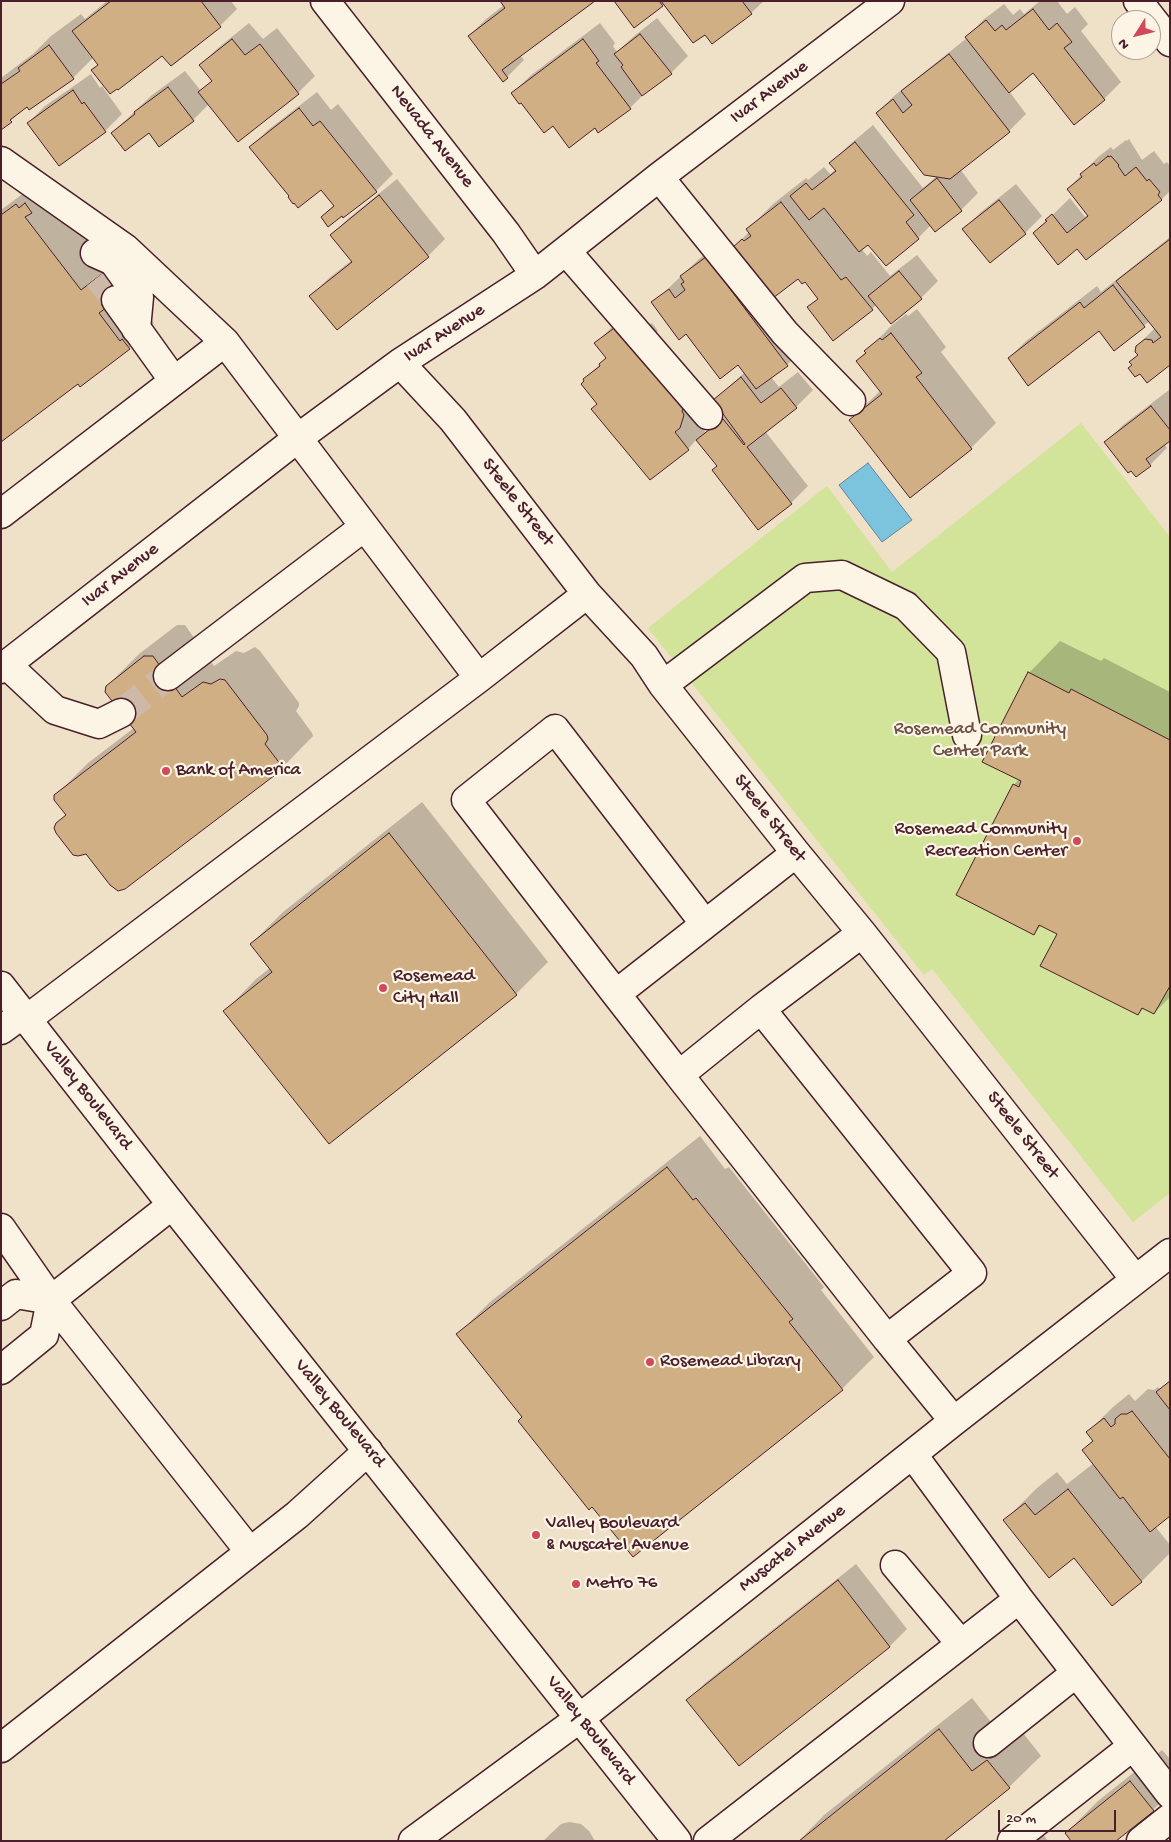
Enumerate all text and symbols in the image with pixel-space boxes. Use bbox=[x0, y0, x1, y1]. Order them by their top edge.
north arrow bbox=[1111, 10, 1161, 60]
text: N bbox=[1115, 35, 1134, 52]
street label: Ivar Avenue bbox=[726, 56, 814, 130]
street label: Nevada Avenue bbox=[384, 81, 478, 193]
street label: Ivar Avenue bbox=[400, 299, 490, 369]
street label: Steele Street bbox=[476, 454, 558, 552]
street label: Ivar Avenue bbox=[78, 539, 164, 613]
park label: Rosemead Community Center Park bbox=[894, 719, 1066, 763]
place label: Bank of America bbox=[176, 760, 301, 782]
marker: Bank of America bbox=[160, 765, 172, 777]
street label: Steele Street bbox=[728, 770, 810, 868]
place label: Rosemead Community Recreation Center bbox=[895, 819, 1067, 863]
marker: Rosemead Community Recreation Center bbox=[1071, 835, 1083, 847]
place label: Rosemead City Hall bbox=[393, 966, 475, 1010]
marker: Rosemead City Hall bbox=[377, 982, 389, 994]
street label: Valley Boulevard bbox=[37, 1037, 137, 1155]
street label: Steele Street bbox=[981, 1087, 1063, 1185]
place label: Rosemead Library bbox=[660, 1351, 801, 1373]
street label: Valley Boulevard bbox=[288, 1355, 390, 1473]
marker: Rosemead Library bbox=[644, 1356, 656, 1368]
street label: Muscatel Avenue bbox=[735, 1500, 851, 1598]
place label: Valley Boulevard & Muscatel Avenue bbox=[546, 1513, 689, 1557]
marker: Valley Boulevard & Muscatel Avenue bbox=[530, 1529, 542, 1541]
place label: Metro 76 bbox=[586, 1573, 657, 1595]
marker: Metro 76 bbox=[570, 1578, 582, 1590]
street label: Valley Boulevard bbox=[540, 1672, 640, 1790]
scale bar bbox=[1001, 1800, 1118, 1832]
text: 20 m bbox=[1006, 1810, 1036, 1828]

